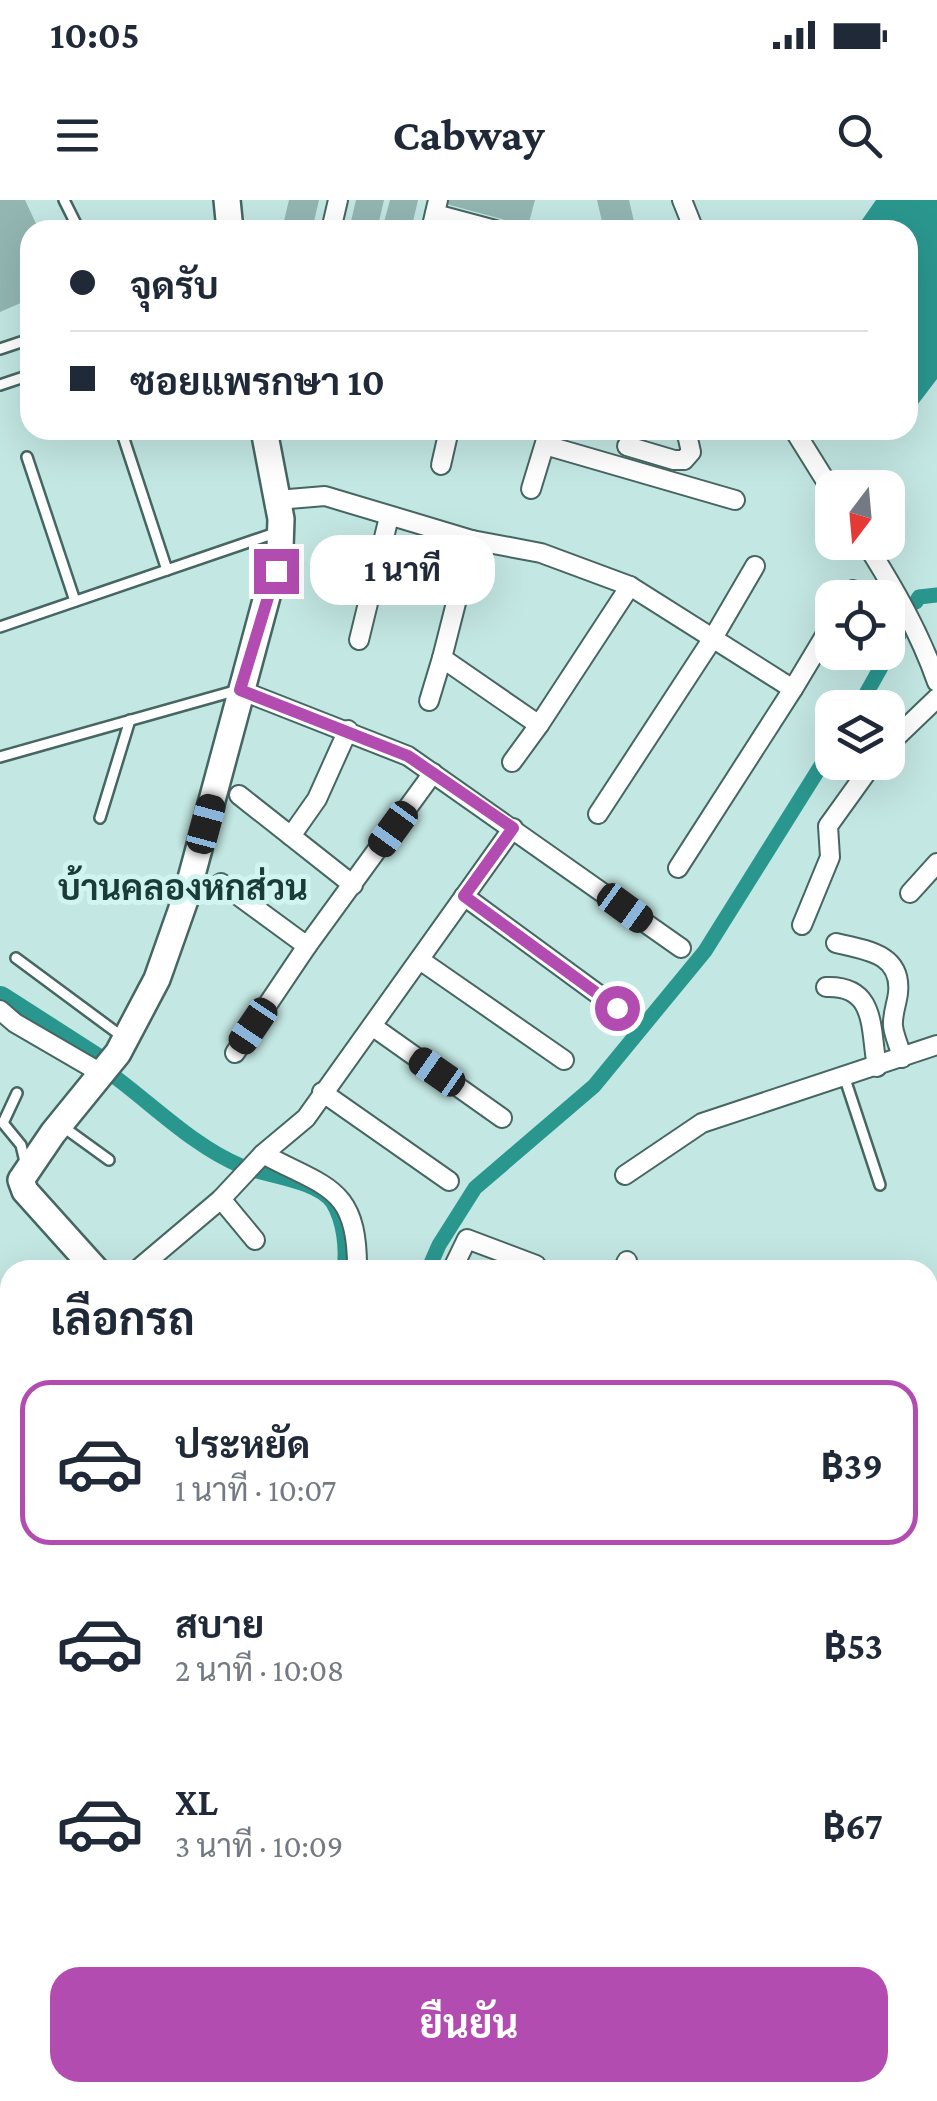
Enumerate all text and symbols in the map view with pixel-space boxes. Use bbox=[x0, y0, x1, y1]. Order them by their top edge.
text: 10:05 bbox=[50, 14, 140, 56]
icon: menu bbox=[50, 108, 105, 163]
icon: search bbox=[832, 108, 887, 163]
text: Cabway bbox=[392, 110, 545, 160]
text: จุดรับ bbox=[130, 265, 219, 307]
text: ซอยแพรกษา 10 bbox=[130, 361, 385, 403]
north arrow bbox=[815, 470, 905, 560]
map controls bbox=[815, 470, 905, 780]
callout: 1 นาที bbox=[311, 536, 496, 606]
route end bbox=[254, 549, 299, 594]
text: 1 นาที bbox=[364, 552, 441, 588]
button: locate bbox=[815, 580, 905, 670]
button: layers bbox=[815, 690, 905, 780]
car bbox=[184, 791, 228, 857]
car bbox=[363, 796, 423, 862]
district label: บ้านคลองหกส่วน bbox=[58, 865, 308, 908]
car bbox=[592, 878, 658, 938]
route start bbox=[595, 986, 640, 1031]
car bbox=[224, 993, 282, 1059]
car bbox=[404, 1043, 470, 1101]
text: เลือกรถ bbox=[50, 1295, 195, 1345]
icon: car bbox=[55, 1418, 145, 1508]
text: ประหยัด bbox=[175, 1424, 310, 1466]
text: ฿39 bbox=[821, 1445, 883, 1487]
text: 1 นาที · 10:07 bbox=[175, 1472, 336, 1508]
icon: car bbox=[55, 1598, 145, 1688]
text: สบาย bbox=[175, 1604, 264, 1646]
text: ฿53 bbox=[824, 1625, 883, 1667]
text: 2 นาที · 10:08 bbox=[175, 1652, 344, 1688]
icon: car bbox=[55, 1778, 145, 1868]
text: XL bbox=[175, 1781, 218, 1823]
text: ฿67 bbox=[822, 1805, 883, 1847]
text: 3 นาที · 10:09 bbox=[175, 1828, 343, 1864]
button: ยืนยัน bbox=[50, 1967, 888, 2082]

